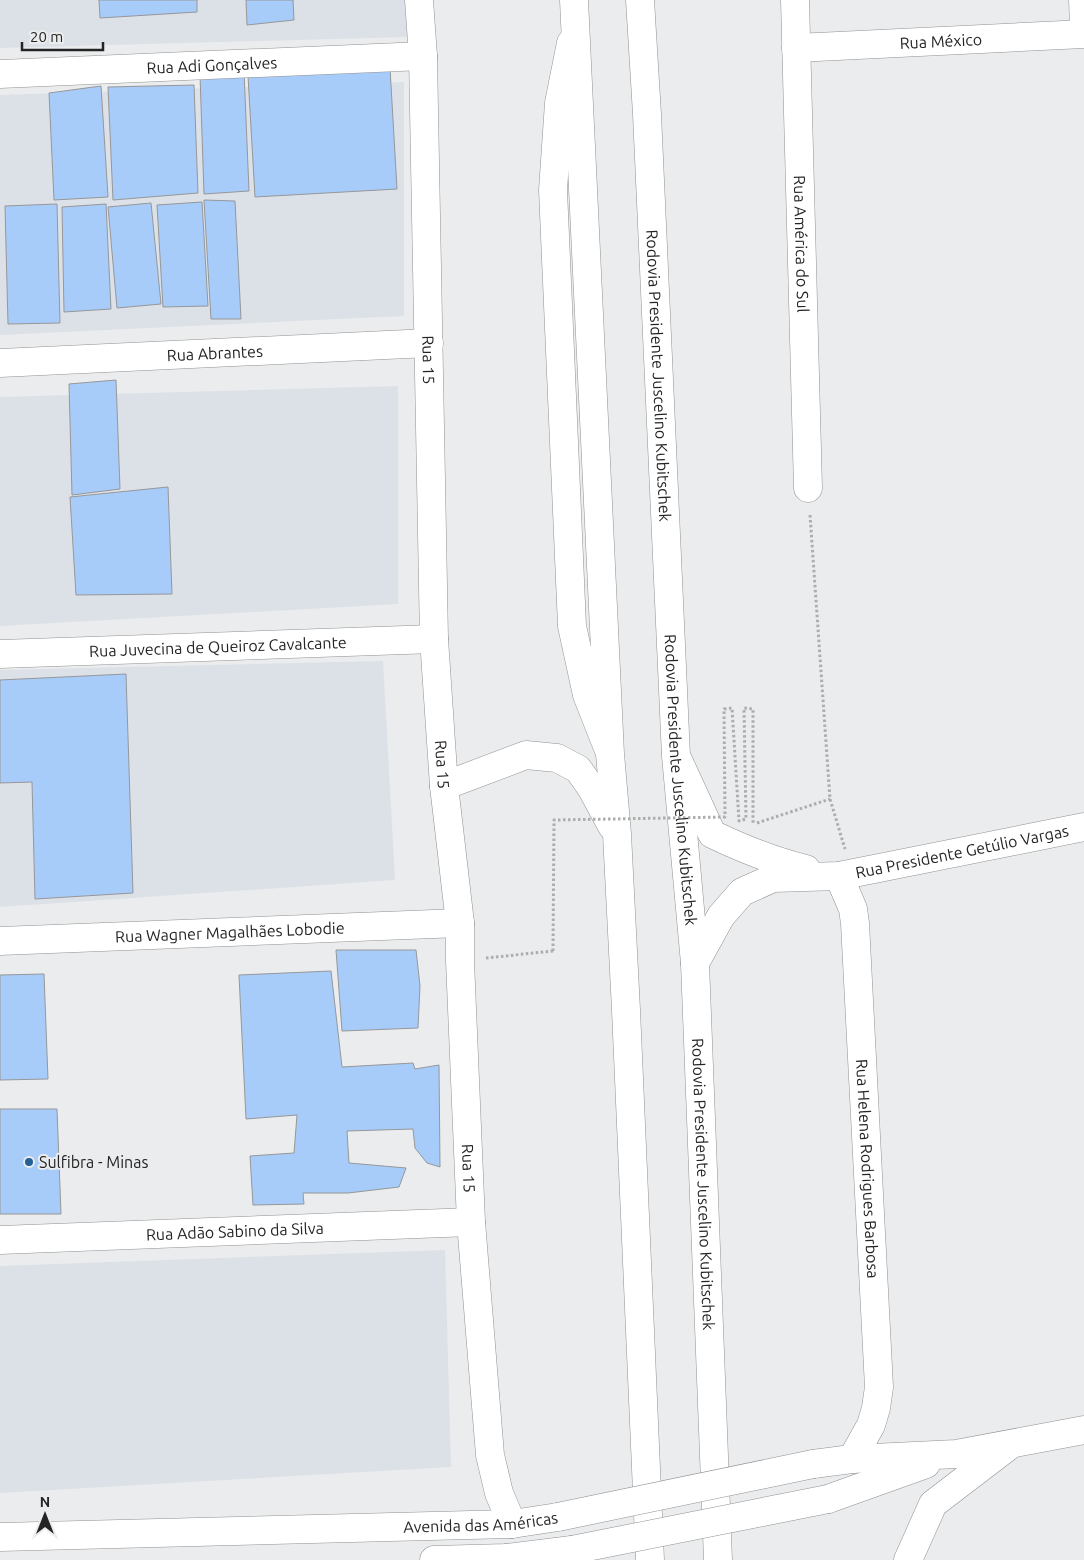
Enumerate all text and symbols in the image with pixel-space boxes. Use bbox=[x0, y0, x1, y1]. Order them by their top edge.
scale bar bbox=[22, 20, 104, 52]
text: 20 m bbox=[30, 28, 63, 45]
street label: Rua México bbox=[899, 30, 982, 52]
street label: Rua Adi Gonçalves bbox=[146, 53, 278, 77]
street label: Rua América do Sul bbox=[791, 175, 812, 313]
street label: Rodovia Presidente Juscelino Kubitschek bbox=[643, 229, 674, 522]
street label: Rua 15 bbox=[419, 335, 438, 385]
street label: Rua Abrantes bbox=[166, 342, 263, 364]
street label: Rua Juvecina de Queiroz Cavalcante bbox=[89, 633, 347, 660]
street label: Rodovia Presidente Juscelino Kubitschek bbox=[661, 634, 701, 926]
street label: Rua 15 bbox=[432, 739, 453, 790]
street label: Rua Presidente Getúlio Vargas bbox=[854, 821, 1070, 882]
street label: Rua Wagner Magalhães Lobodie bbox=[115, 919, 345, 945]
street label: Rodovia Presidente Juscelino Kubitschek bbox=[689, 1038, 718, 1331]
street label: Rua Helena Rodrigues Barbosa bbox=[853, 1058, 882, 1279]
street label: Rua 15 bbox=[459, 1143, 479, 1193]
place label: Sulfibra - Minas bbox=[39, 1153, 148, 1171]
marker: Sulfibra - Minas bbox=[23, 1156, 35, 1168]
street label: Rua Adão Sabino da Silva bbox=[146, 1219, 324, 1243]
north arrow bbox=[20, 1490, 70, 1540]
text: N bbox=[40, 1494, 50, 1510]
street label: Avenida das Américas bbox=[403, 1508, 559, 1536]

